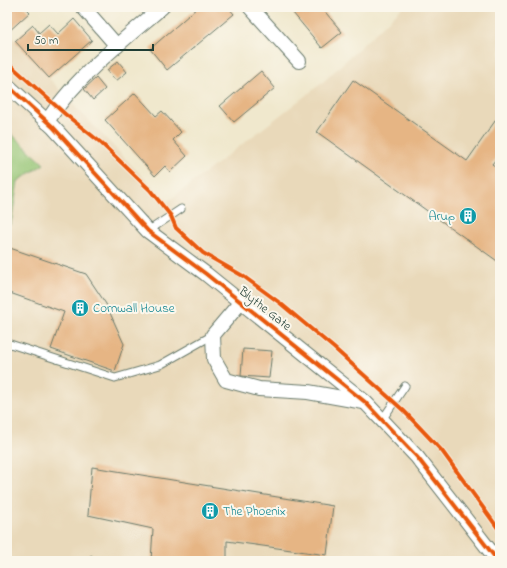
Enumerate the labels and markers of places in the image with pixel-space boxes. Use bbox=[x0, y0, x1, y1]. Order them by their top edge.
building icon: Arup bbox=[458, 206, 478, 226]
place label: Arup bbox=[428, 207, 455, 226]
building icon: Cornwall House bbox=[70, 298, 90, 318]
place label: Cornwall House bbox=[93, 299, 175, 318]
building icon: The Phoenix bbox=[200, 501, 220, 521]
place label: The Phoenix bbox=[223, 502, 286, 521]

